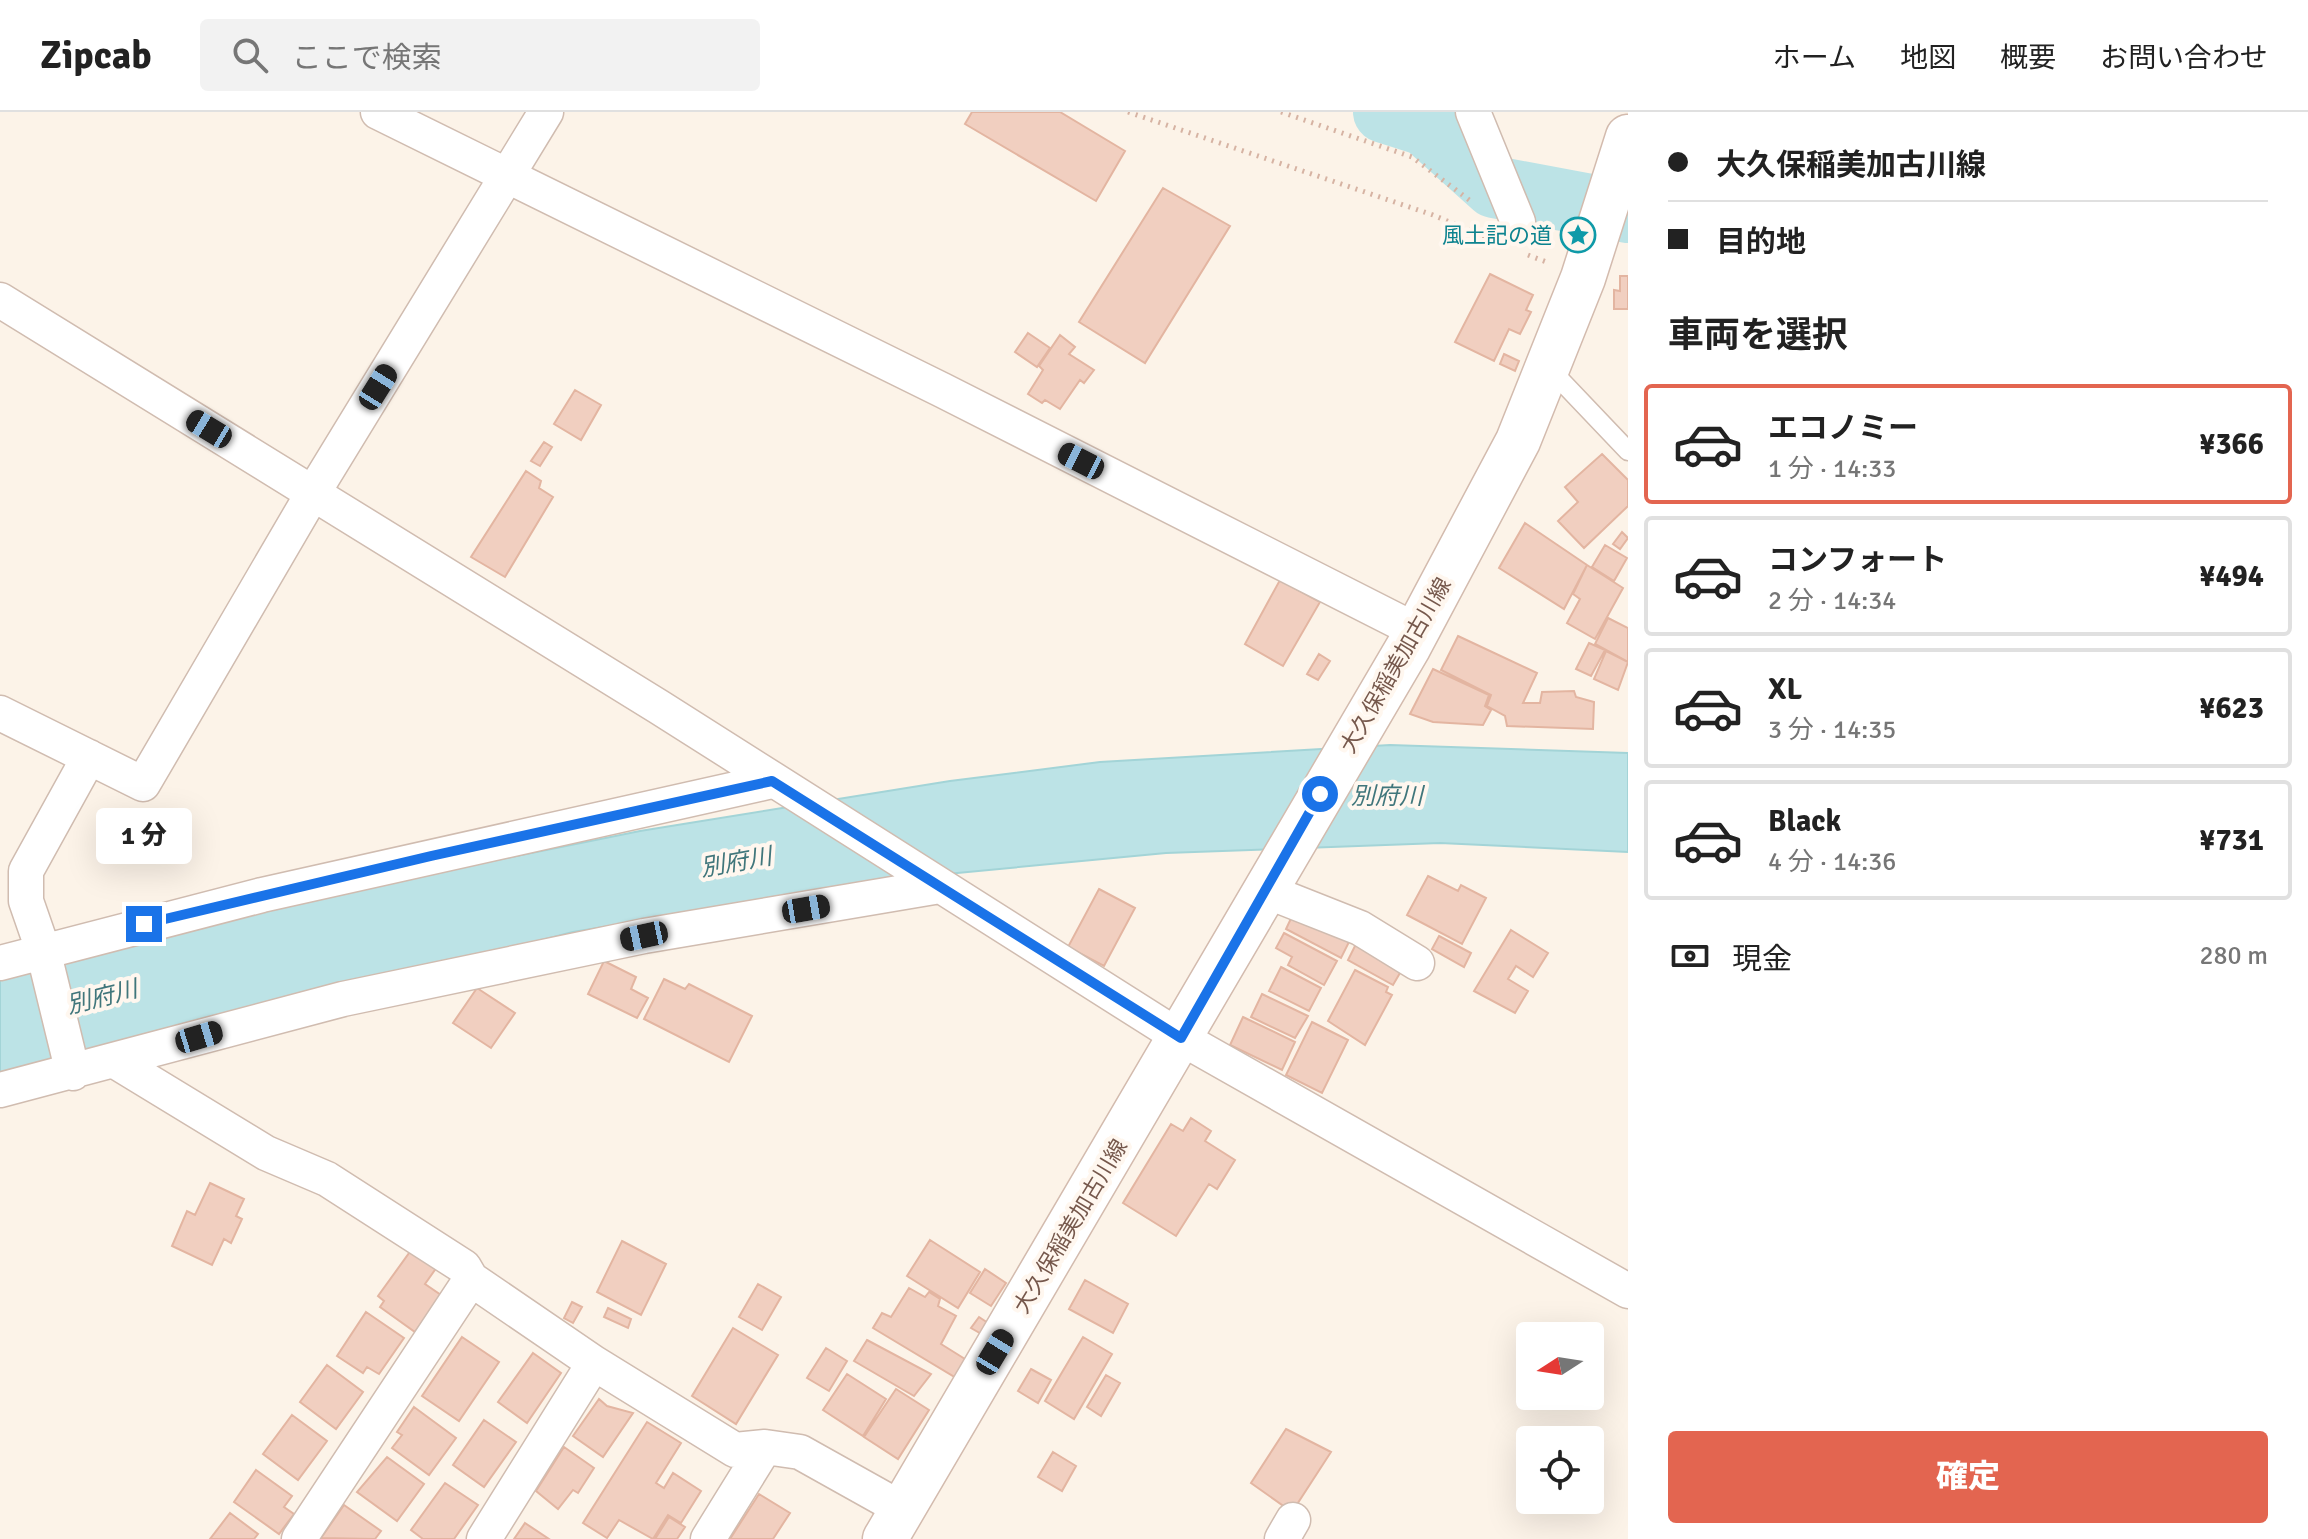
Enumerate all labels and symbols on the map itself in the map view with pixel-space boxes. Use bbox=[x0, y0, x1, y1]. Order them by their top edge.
place icon: 風土記の道 bbox=[1559, 216, 1597, 254]
place label: 風土記の道 bbox=[1442, 222, 1552, 249]
car bbox=[355, 360, 401, 414]
car bbox=[182, 406, 236, 452]
car bbox=[1054, 439, 1108, 483]
street label: 大久保稲美加古川線 bbox=[1334, 573, 1457, 758]
route start bbox=[1302, 776, 1338, 812]
water label: 別府川 bbox=[1351, 781, 1426, 811]
callout: 1 分 bbox=[96, 808, 192, 864]
water label: 別府川 bbox=[698, 840, 777, 883]
car bbox=[780, 893, 832, 925]
route end bbox=[126, 906, 162, 942]
car bbox=[618, 919, 670, 953]
water label: 別府川 bbox=[63, 973, 143, 1020]
car bbox=[173, 1019, 225, 1055]
street label: 大久保稲美加古川線 bbox=[1008, 1134, 1133, 1318]
north arrow bbox=[1516, 1322, 1604, 1410]
car bbox=[972, 1325, 1018, 1379]

